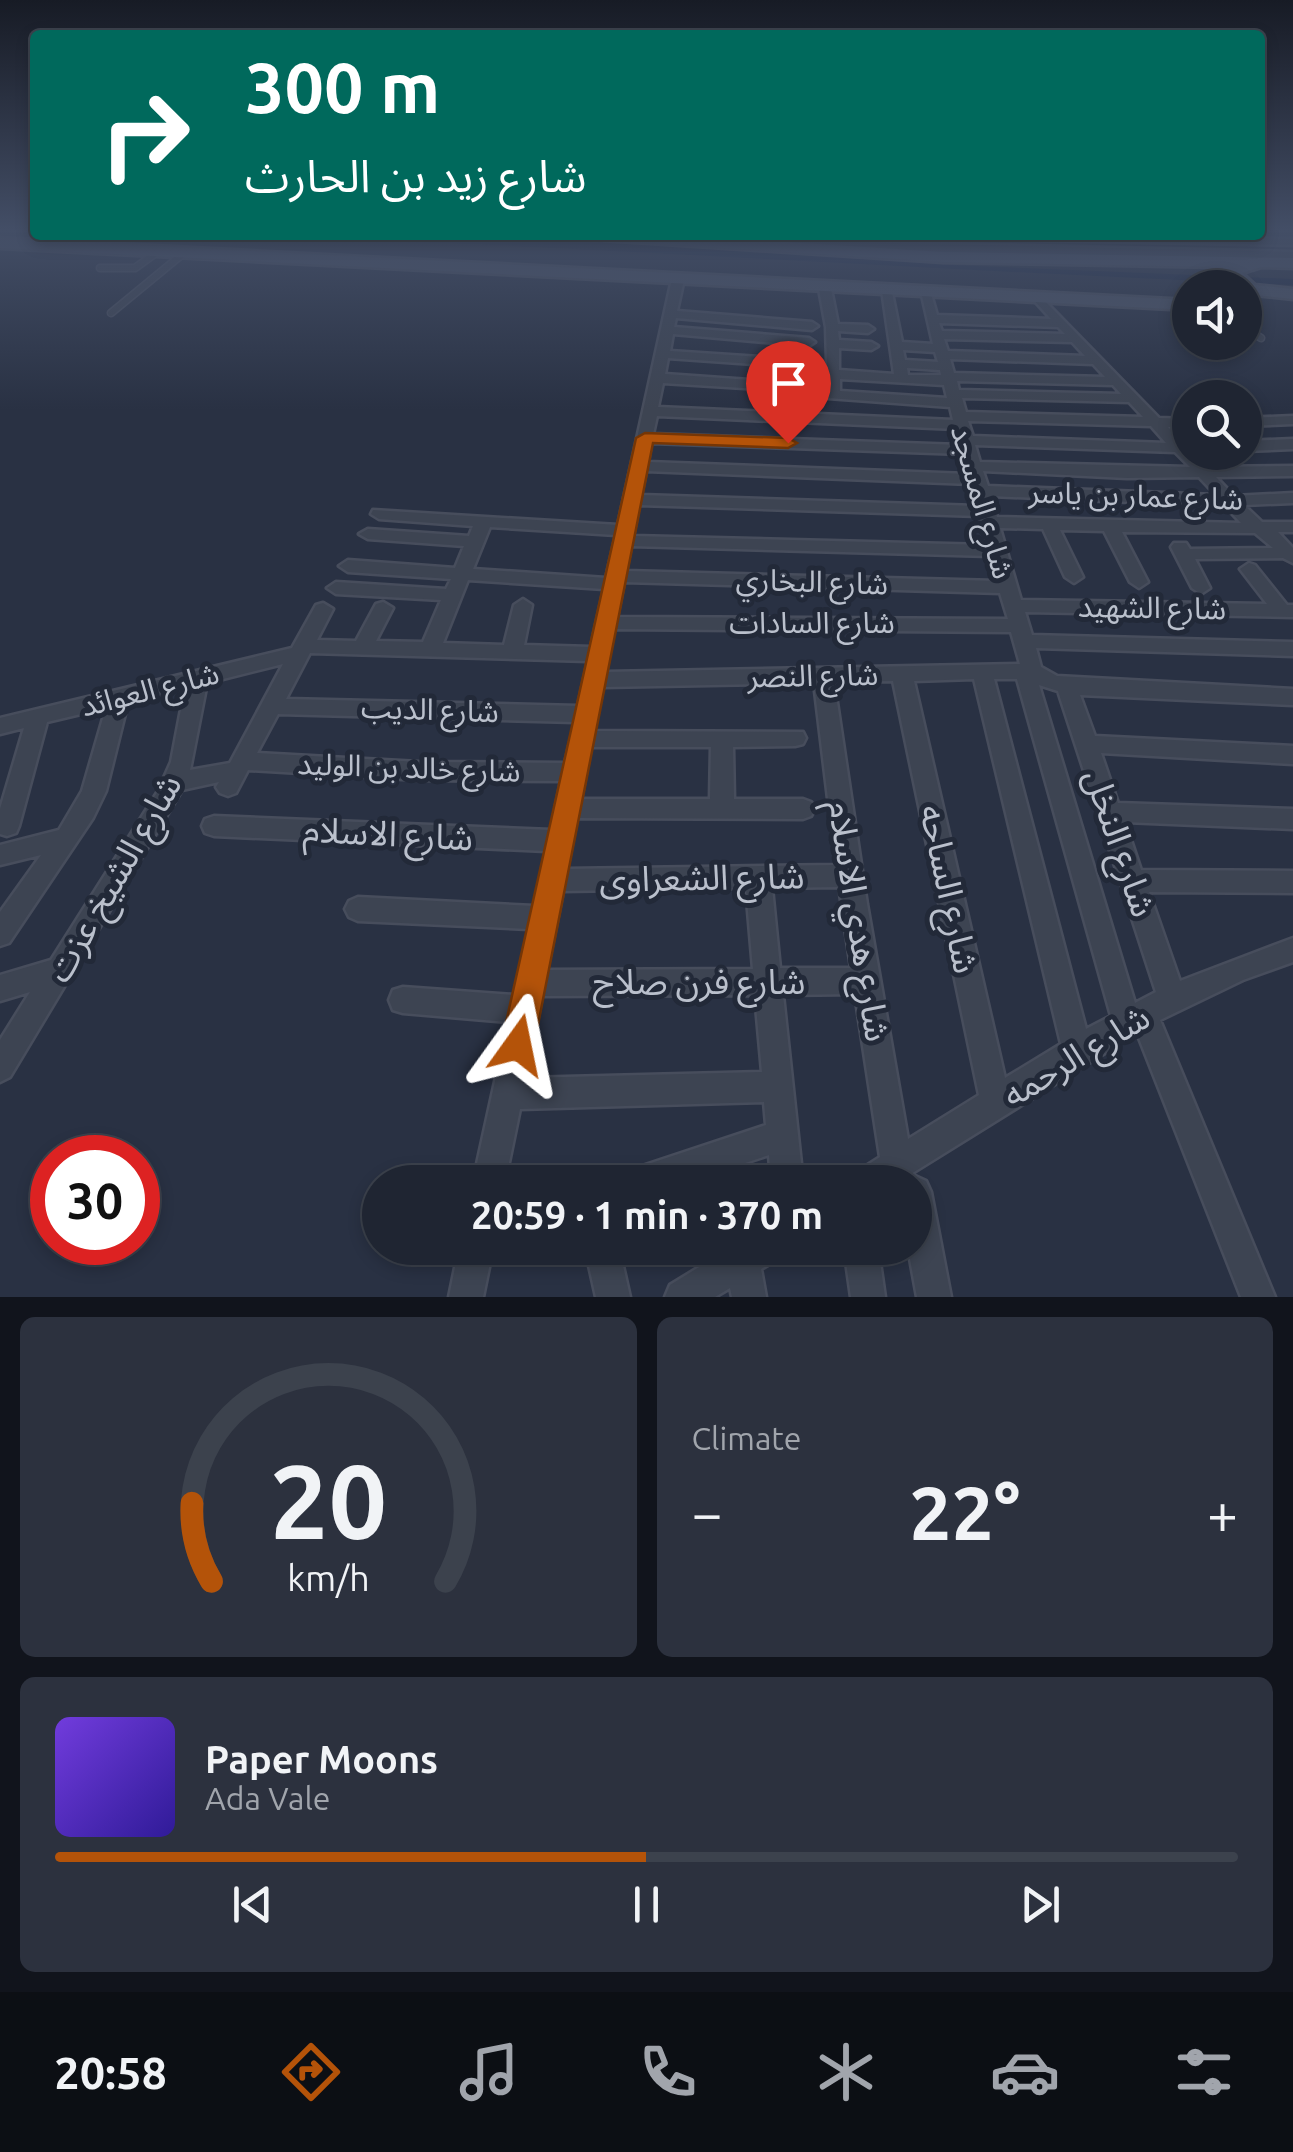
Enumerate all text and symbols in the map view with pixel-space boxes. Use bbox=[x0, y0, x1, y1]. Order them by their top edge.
text: 300 m bbox=[245, 48, 440, 126]
icon: right bbox=[80, 70, 210, 200]
text: شارع زيد بن الحارث bbox=[245, 150, 587, 201]
map controls bbox=[1172, 270, 1262, 470]
button: sound bbox=[1172, 270, 1262, 360]
pin bbox=[746, 341, 831, 444]
icon: arrive bbox=[761, 356, 816, 411]
button: search bbox=[1172, 380, 1262, 470]
street label: شارع المسجد bbox=[939, 421, 1021, 584]
street label: شارع عمار بن ياسر bbox=[1027, 474, 1244, 522]
street label: شارع البخاري bbox=[735, 561, 889, 608]
street label: شارع الشهيد bbox=[1078, 589, 1226, 631]
street label: شارع السادات bbox=[729, 605, 895, 645]
street label: شارع العوائد bbox=[77, 655, 224, 728]
street label: شارع النصر bbox=[746, 657, 879, 699]
street label: شارع الديب bbox=[360, 690, 500, 734]
street label: شارع خالد بن الوليد bbox=[297, 746, 521, 794]
street label: شارع النخل bbox=[1070, 764, 1165, 924]
street label: شارع الشيخ عزت bbox=[37, 766, 195, 992]
street label: شارع هدي الاسلام bbox=[813, 797, 899, 1046]
street label: شارع الساحه bbox=[906, 801, 987, 978]
street label: شارع الاسلام bbox=[302, 809, 474, 864]
street label: شارع الشعراوى bbox=[599, 855, 805, 906]
street label: شارع فرن صلاح bbox=[593, 961, 805, 1008]
position arrow bbox=[466, 993, 570, 1097]
street label: شارع الرحمه bbox=[995, 996, 1160, 1121]
speed limit sign: 30 bbox=[30, 1135, 160, 1265]
text: 20:59 · 1 min · 370 m bbox=[471, 1194, 823, 1236]
text: Climate bbox=[692, 1420, 802, 1456]
text: 20 bbox=[270, 1442, 387, 1559]
text: 22° bbox=[909, 1470, 1020, 1554]
text: − bbox=[692, 1482, 723, 1543]
text: + bbox=[1207, 1482, 1238, 1543]
text: km/h bbox=[287, 1558, 370, 1598]
text: Paper Moons bbox=[205, 1738, 438, 1780]
text: Ada Vale bbox=[205, 1780, 331, 1816]
icon: previous bbox=[225, 1877, 280, 1932]
icon: pause bbox=[619, 1877, 674, 1932]
icon: next bbox=[1013, 1877, 1068, 1932]
icon: directions bbox=[276, 2037, 346, 2107]
icon: music bbox=[454, 2037, 524, 2107]
icon: phone bbox=[633, 2037, 703, 2107]
icon: climate bbox=[811, 2037, 881, 2107]
icon: car bbox=[990, 2037, 1060, 2107]
icon: filters bbox=[1169, 2037, 1239, 2107]
text: 20:58 bbox=[54, 2047, 167, 2098]

